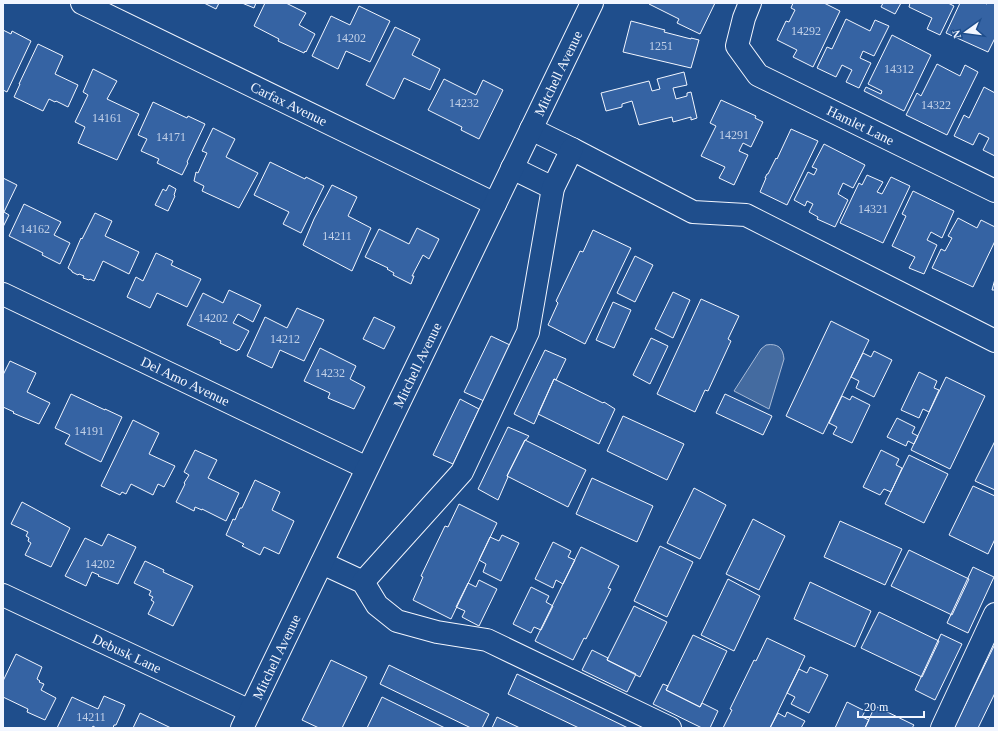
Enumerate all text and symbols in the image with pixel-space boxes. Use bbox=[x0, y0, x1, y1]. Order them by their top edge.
north arrow bbox=[946, 12, 986, 52]
house number: 14292 bbox=[791, 24, 821, 38]
street label: Mitchell Avenue bbox=[532, 29, 585, 119]
text: N bbox=[950, 29, 963, 40]
house number: 14202 bbox=[336, 31, 366, 45]
house number: 1251 bbox=[649, 39, 673, 53]
house number: 14312 bbox=[884, 62, 914, 76]
street label: Carfax Avenue bbox=[248, 79, 329, 129]
house number: 14232 bbox=[449, 96, 479, 110]
house number: 14322 bbox=[921, 98, 951, 112]
street label: Hamlet Lane bbox=[824, 103, 896, 148]
house number: 14161 bbox=[92, 111, 122, 125]
house number: 14291 bbox=[719, 128, 749, 142]
house number: 14171 bbox=[156, 130, 186, 144]
house number: 14321 bbox=[858, 202, 888, 216]
house number: 14162 bbox=[20, 222, 50, 236]
house number: 14211 bbox=[322, 229, 352, 243]
house number: 14202 bbox=[198, 311, 228, 325]
street label: Mitchell Avenue bbox=[391, 320, 445, 410]
house number: 14212 bbox=[270, 332, 300, 346]
street label: Del Amo Avenue bbox=[138, 354, 232, 409]
house number: 14232 bbox=[315, 366, 345, 380]
house number: 14191 bbox=[74, 424, 104, 438]
house number: 14202 bbox=[85, 557, 115, 571]
street label: Mitchell Avenue bbox=[250, 612, 304, 702]
street label: Debusk Lane bbox=[90, 631, 164, 676]
scale bar bbox=[858, 693, 924, 719]
text: 20 m bbox=[864, 700, 889, 714]
house number: 14211 bbox=[76, 710, 106, 724]

